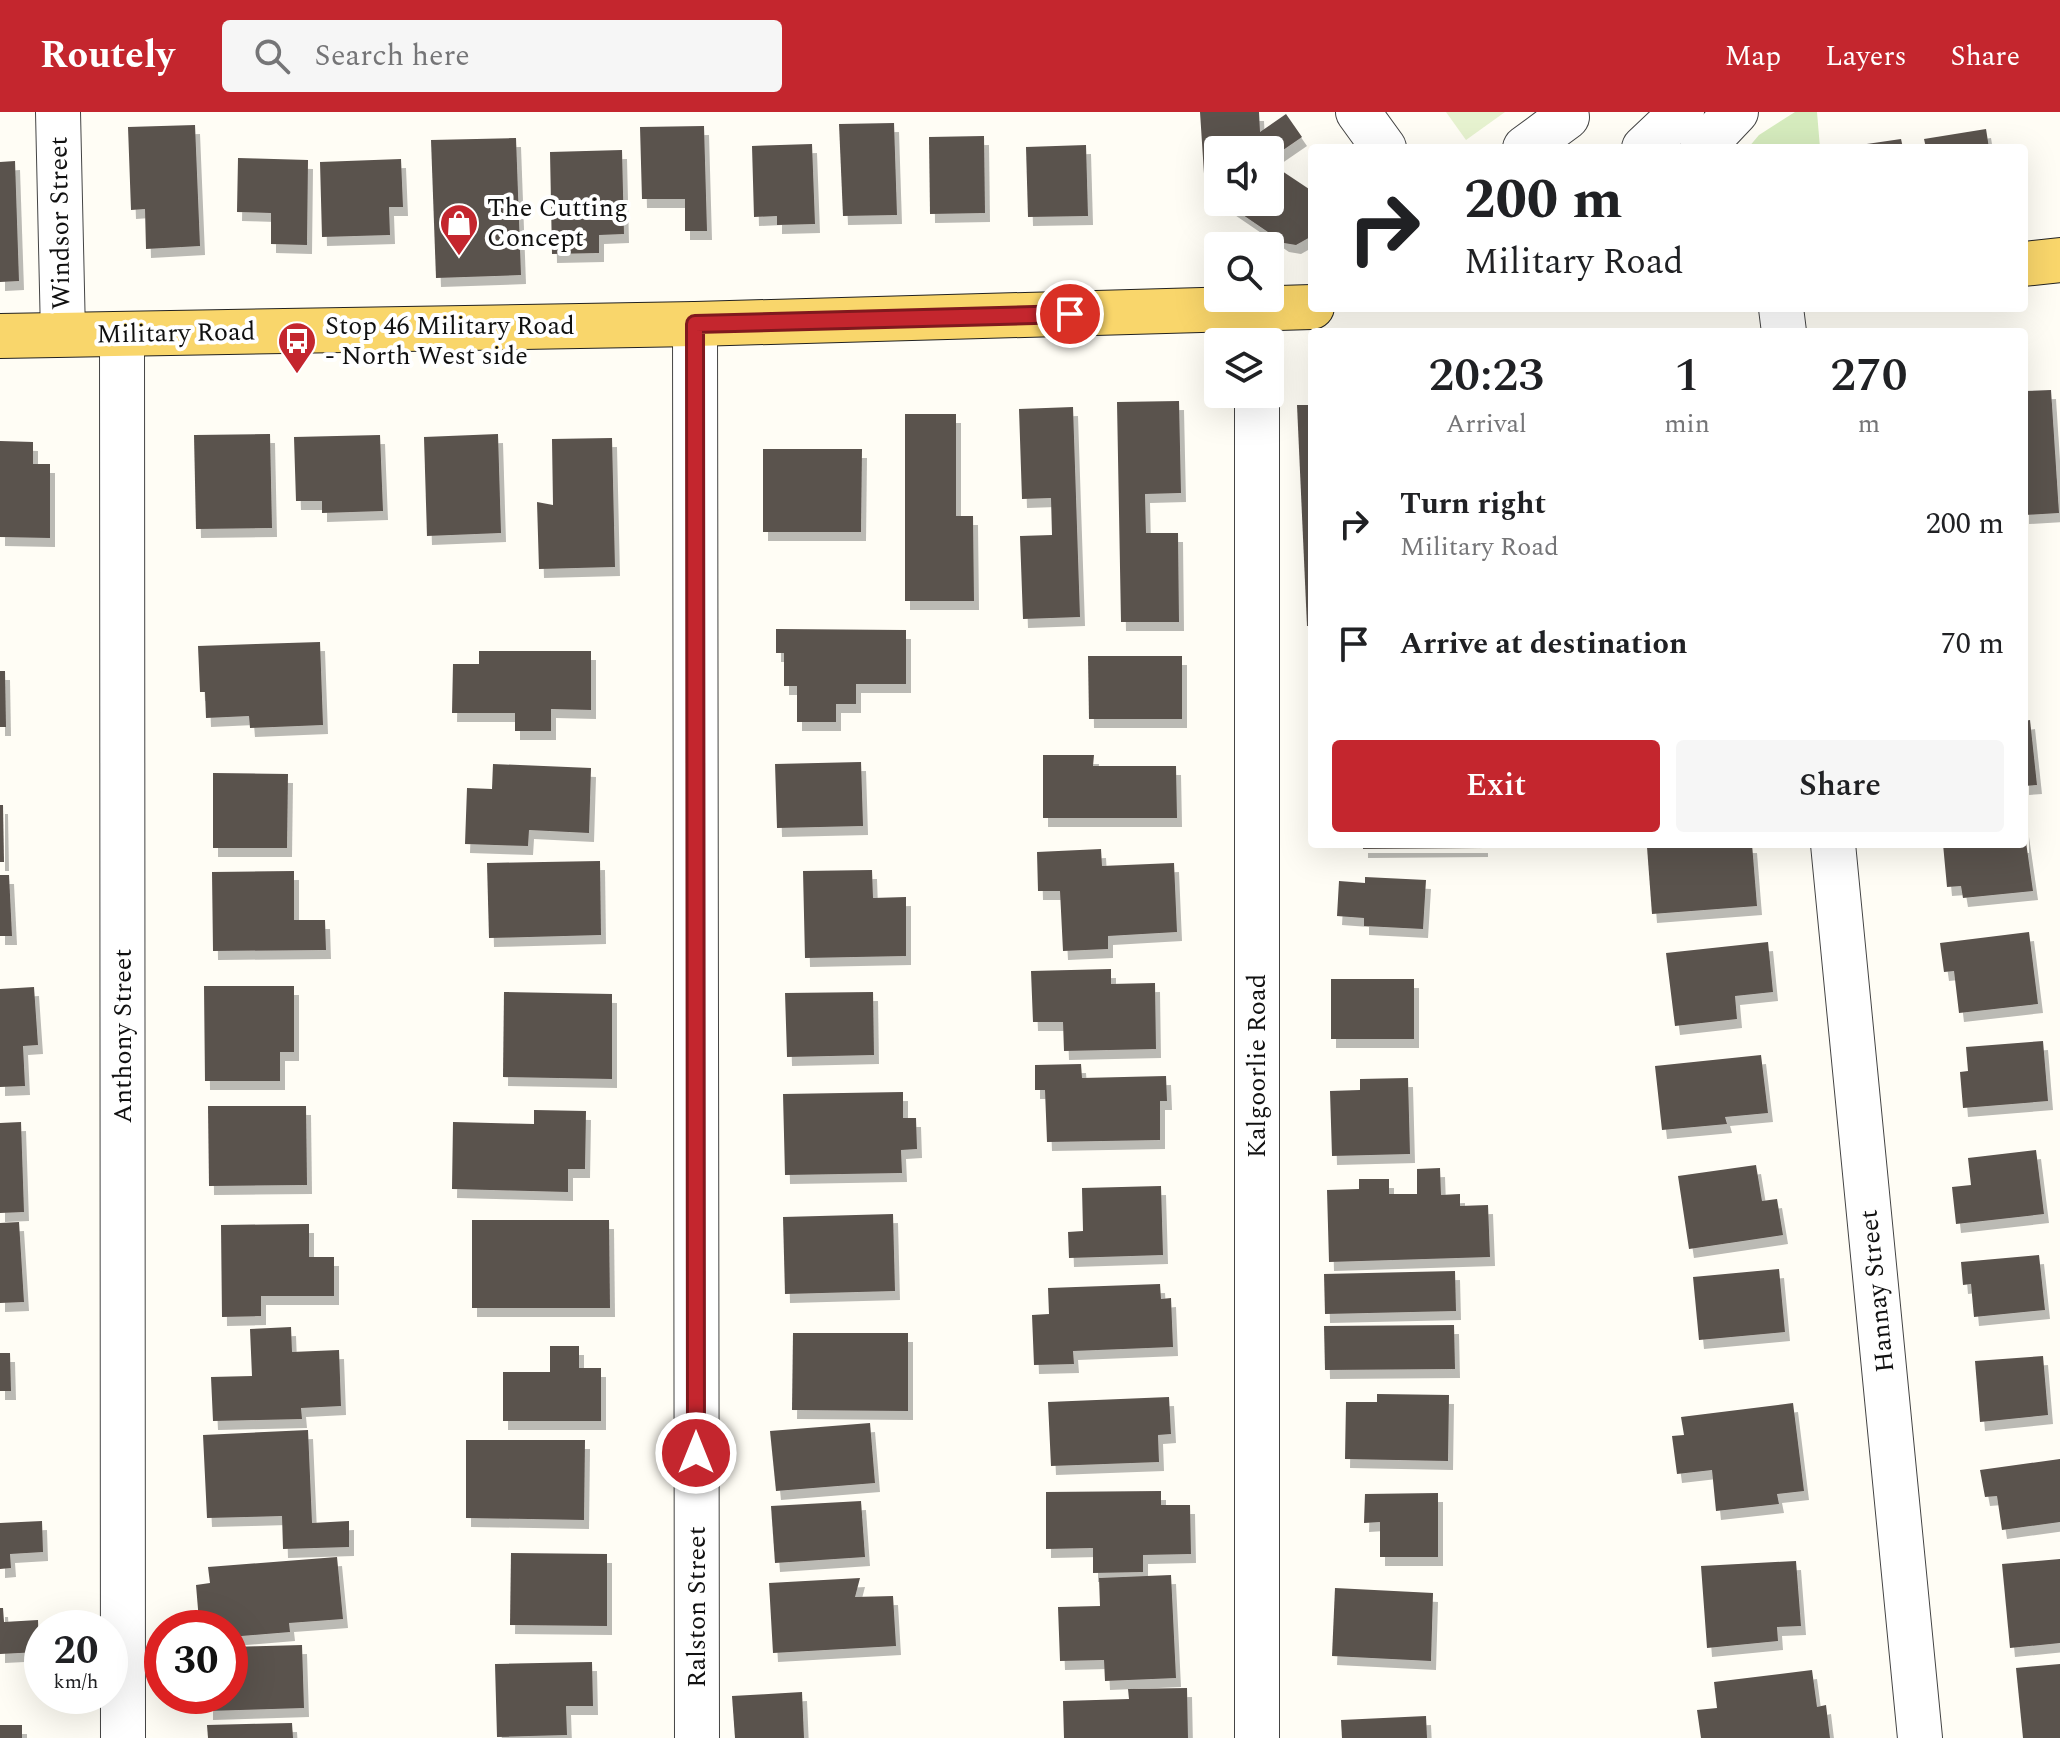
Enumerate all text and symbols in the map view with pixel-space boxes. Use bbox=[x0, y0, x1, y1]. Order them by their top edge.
search box bbox=[222, 20, 782, 92]
text: Routely bbox=[40, 27, 174, 85]
text: Search here bbox=[314, 33, 470, 79]
icon: search bbox=[250, 34, 294, 78]
text: Map bbox=[1725, 35, 1781, 78]
text: Layers bbox=[1825, 35, 1907, 78]
text: Share bbox=[1951, 35, 2020, 78]
street label: Windsor Street bbox=[38, 136, 82, 310]
map controls bbox=[1204, 136, 1284, 408]
button: sound bbox=[1204, 136, 1284, 216]
text: 200 m bbox=[1464, 158, 1623, 243]
icon: right bbox=[1332, 176, 1436, 280]
place label: The Cutting Concept bbox=[487, 188, 628, 258]
shop icon: The Cutting Concept bbox=[438, 202, 480, 257]
button: search bbox=[1204, 232, 1284, 312]
text: Military Road bbox=[1464, 235, 1684, 290]
pin bbox=[1036, 280, 1104, 348]
icon: arrive bbox=[1048, 292, 1092, 336]
place label: Stop 46 Military Road - North West side bbox=[325, 306, 575, 376]
street label: Military Road bbox=[96, 312, 256, 354]
bus stop icon: Stop 46 Military Road - North West side bbox=[276, 320, 318, 375]
button: layers bbox=[1204, 328, 1284, 408]
text: 20:23 bbox=[1428, 339, 1544, 412]
text: 1 bbox=[1674, 339, 1700, 412]
text: 270 bbox=[1830, 339, 1908, 412]
text: Arrival bbox=[1446, 404, 1527, 444]
text: min bbox=[1664, 404, 1710, 444]
text: m bbox=[1858, 404, 1880, 444]
text: Turn right bbox=[1400, 481, 1546, 527]
text: 200 m bbox=[1926, 501, 2004, 547]
icon: right bbox=[1332, 502, 1376, 546]
text: Military Road bbox=[1400, 527, 1559, 567]
text: Arrive at destination bbox=[1400, 621, 1687, 667]
text: 70 m bbox=[1941, 621, 2004, 667]
icon: arrive bbox=[1332, 622, 1376, 666]
button: Exit bbox=[1332, 740, 1660, 832]
button: Share bbox=[1676, 740, 2004, 832]
street label: Anthony Street bbox=[103, 948, 143, 1124]
street label: Kalgoorlie Road bbox=[1237, 974, 1277, 1158]
street label: Hannay Street bbox=[1849, 1208, 1905, 1374]
position arrow bbox=[654, 1411, 738, 1495]
street label: Ralston Street bbox=[677, 1526, 717, 1688]
speed limit sign: 30 bbox=[144, 1610, 248, 1714]
text: 20 bbox=[54, 1621, 98, 1682]
text: km/h bbox=[54, 1667, 99, 1697]

